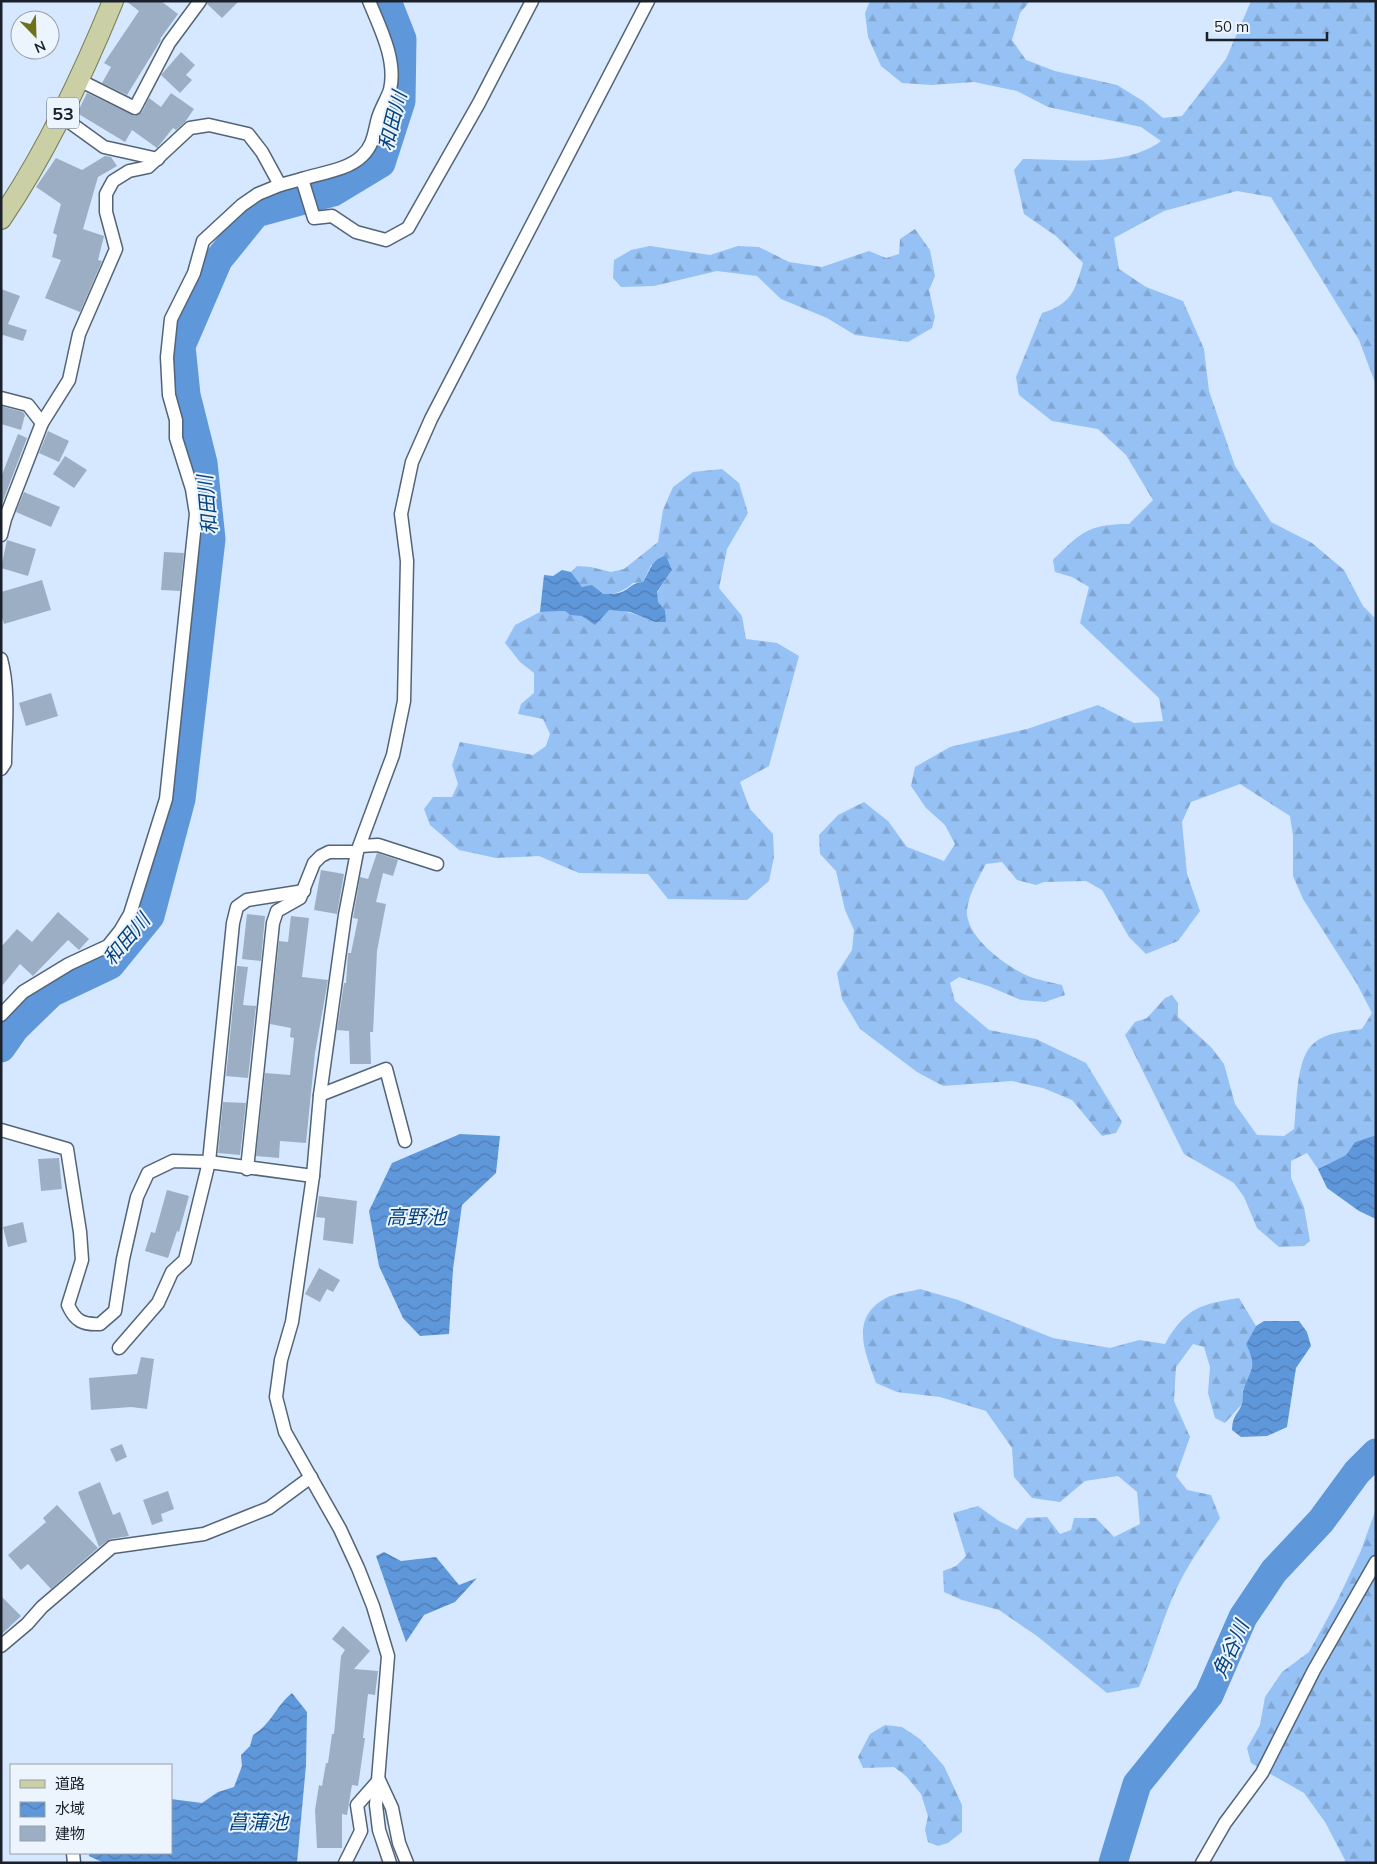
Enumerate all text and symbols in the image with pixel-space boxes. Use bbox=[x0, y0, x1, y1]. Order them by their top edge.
north arrow bbox=[10, 10, 60, 60]
scale bar bbox=[1207, 10, 1327, 42]
text: 50 m bbox=[1214, 17, 1249, 36]
text: N bbox=[32, 37, 48, 57]
water label: 和田川 bbox=[373, 87, 412, 153]
road number: 53 bbox=[47, 98, 79, 128]
water label: 和田川 bbox=[192, 472, 222, 536]
water label: 和田川 bbox=[97, 906, 156, 970]
water label: 高野池 bbox=[386, 1204, 448, 1229]
water label: 角谷川 bbox=[1206, 1615, 1254, 1681]
legend bbox=[10, 1764, 172, 1854]
text: 道路 bbox=[55, 1774, 85, 1793]
text: 水域 bbox=[55, 1799, 85, 1818]
water label: 菖蒲池 bbox=[228, 1809, 290, 1834]
text: 建物 bbox=[55, 1824, 85, 1843]

